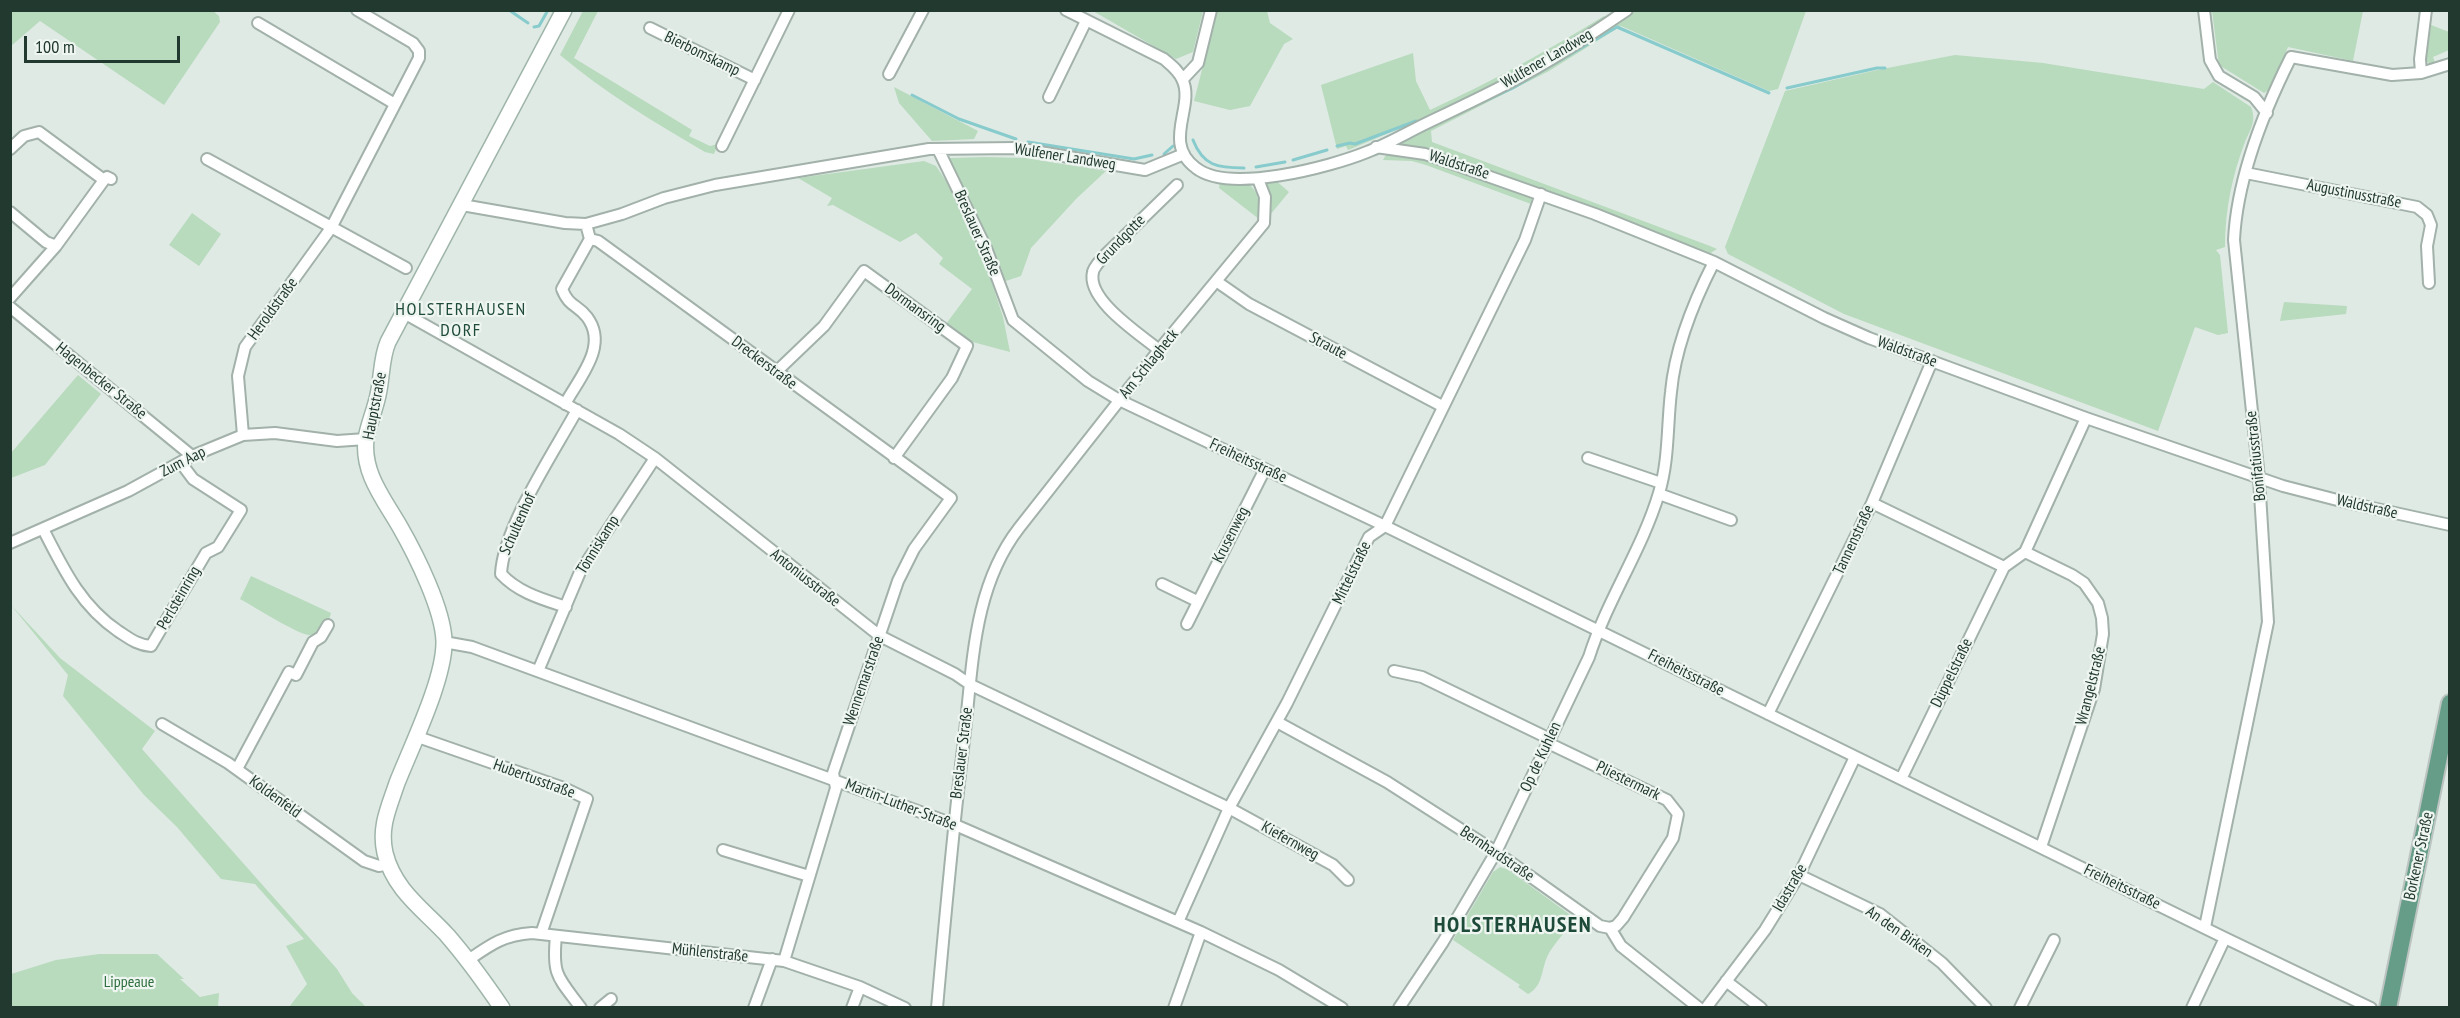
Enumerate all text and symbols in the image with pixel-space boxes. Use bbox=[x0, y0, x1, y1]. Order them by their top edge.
scale bar bbox=[27, 24, 183, 62]
street label: Wulfener Landweg bbox=[1498, 25, 1596, 93]
street label: Bierbomskamp bbox=[661, 27, 743, 81]
text: 100 m bbox=[35, 35, 75, 58]
street label: Wulfener Landweg bbox=[1013, 140, 1117, 174]
street label: Waldstraße bbox=[1426, 146, 1492, 184]
street label: Augustinusstraße bbox=[2305, 175, 2403, 213]
street label: Breslauer Straße bbox=[950, 187, 1004, 279]
street label: Grundgotte bbox=[1092, 211, 1150, 269]
street label: Heroldstraße bbox=[244, 274, 302, 344]
street label: Dormansring bbox=[881, 279, 949, 337]
district label: HOLSTERHAUSEN DORF bbox=[395, 299, 527, 342]
street label: Am Schlagheck bbox=[1115, 326, 1183, 402]
street label: Straute bbox=[1306, 328, 1350, 364]
street label: Dreckerstraße bbox=[727, 332, 801, 394]
street label: Waldstraße bbox=[1874, 332, 1940, 372]
street label: Hagenbecker Straße bbox=[52, 338, 150, 424]
street label: Hauptstraße bbox=[359, 371, 391, 441]
street label: Bonifatiusstraße bbox=[2242, 410, 2270, 502]
street label: Freiheitsstraße bbox=[1206, 435, 1290, 487]
street label: Zum Aap bbox=[157, 442, 209, 482]
street label: Schultenhof bbox=[496, 490, 540, 558]
street label: Waldstraße bbox=[2335, 491, 2399, 523]
street label: Tannenstraße bbox=[1829, 502, 1879, 578]
street label: Krusenweg bbox=[1209, 504, 1253, 566]
street label: Tönniskamp bbox=[572, 512, 624, 578]
street label: Mittelstraße bbox=[1329, 538, 1375, 608]
street label: Antoniusstraße bbox=[766, 545, 844, 611]
street label: Perlsteinring bbox=[153, 563, 205, 633]
street label: Wennemarstraße bbox=[840, 634, 888, 728]
street label: Düppelstraße bbox=[1927, 635, 1977, 711]
street label: Wrangelstraße bbox=[2072, 645, 2110, 727]
street label: Freiheitsstraße bbox=[1645, 646, 1727, 700]
street label: Breslauer Straße bbox=[947, 706, 977, 800]
street label: Op de Kuhlen bbox=[1516, 719, 1566, 795]
street label: Hubertusstraße bbox=[490, 755, 578, 803]
street label: Pliestermark bbox=[1593, 757, 1663, 805]
street label: Koldenfeld bbox=[245, 772, 305, 822]
street label: Martin-Luther-Straße bbox=[843, 775, 959, 835]
street label: Borkener Straße bbox=[2400, 810, 2438, 902]
street label: Kiefernweg bbox=[1258, 817, 1322, 865]
street label: Bernhardstraße bbox=[1456, 822, 1538, 886]
street label: Freiheitsstraße bbox=[2080, 860, 2164, 914]
street label: Idastraße bbox=[1769, 861, 1811, 915]
street label: An den Birken bbox=[1862, 902, 1936, 962]
district label: HOLSTERHAUSEN bbox=[1434, 913, 1592, 939]
street label: Mühlenstraße bbox=[671, 939, 749, 967]
park label: Lippeaue bbox=[104, 972, 154, 992]

